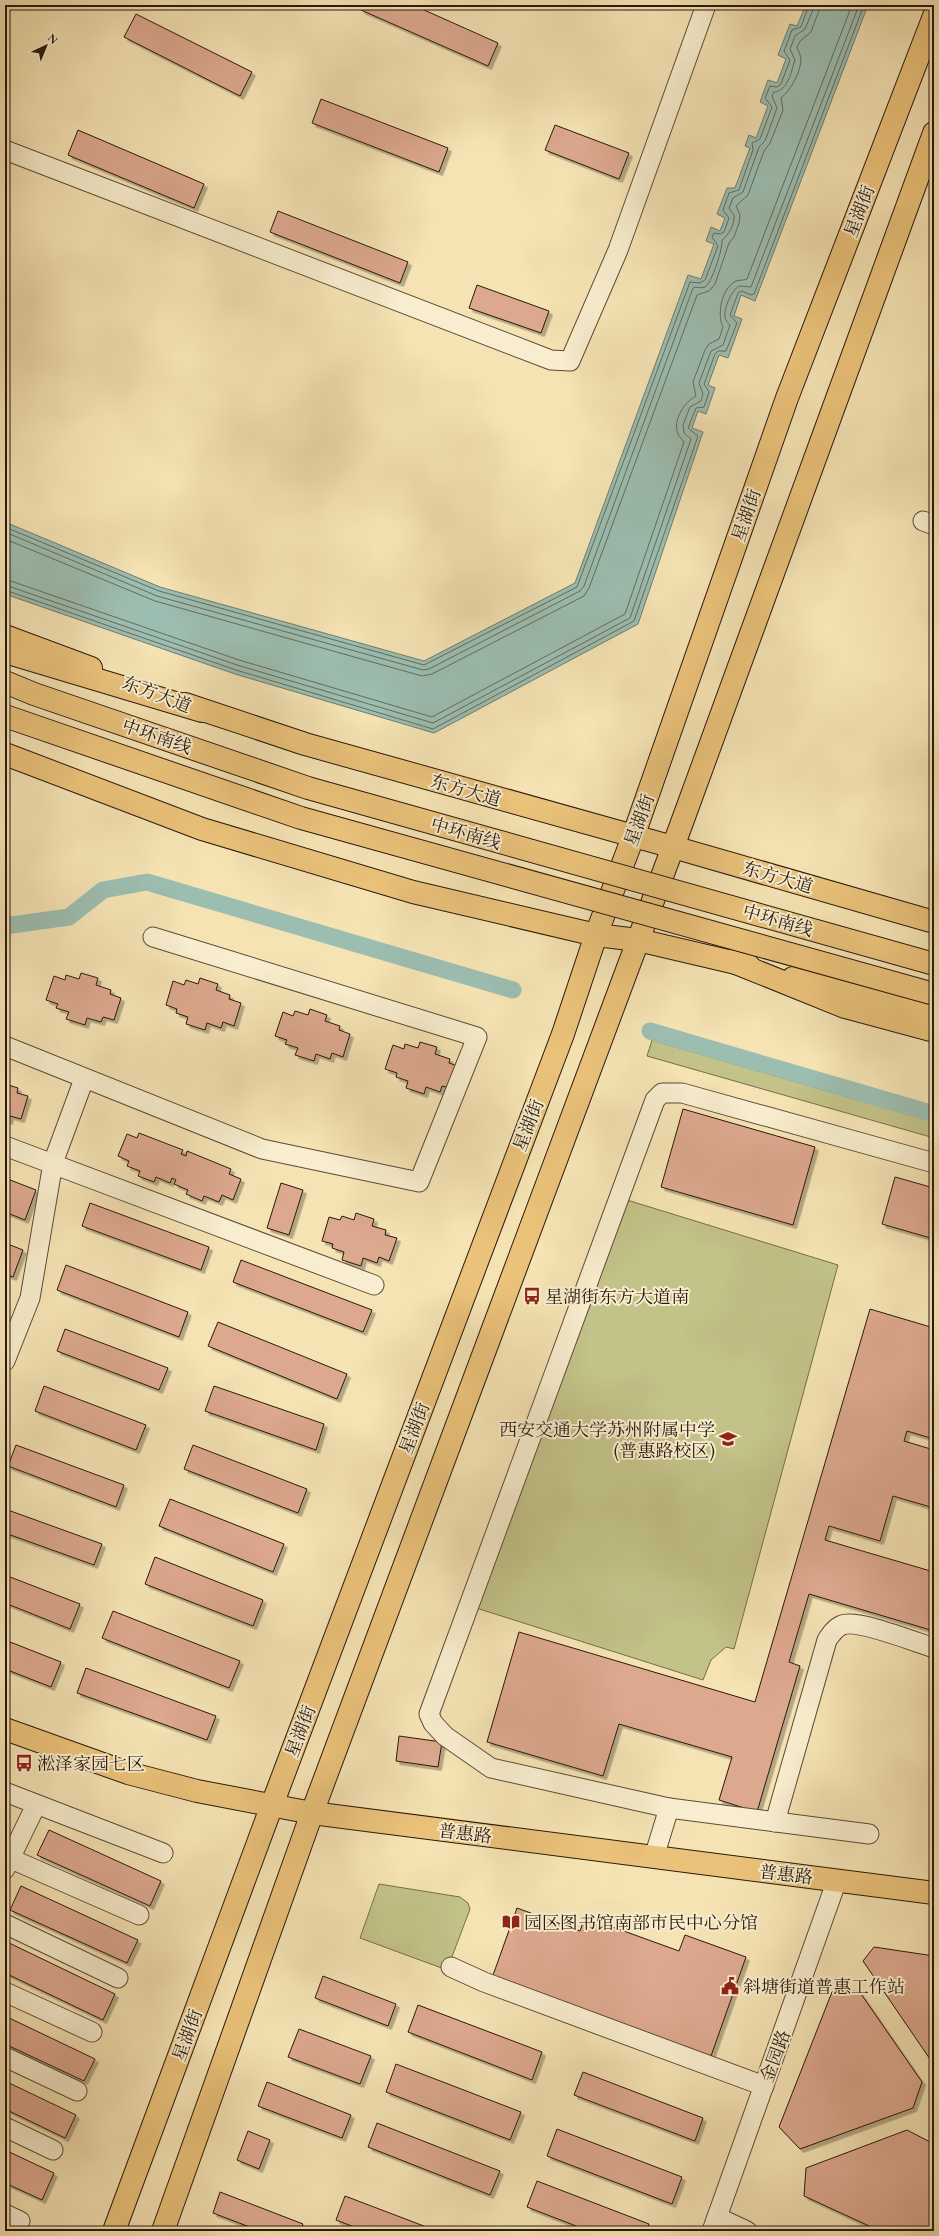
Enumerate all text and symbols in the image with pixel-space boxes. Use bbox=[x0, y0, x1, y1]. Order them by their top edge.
north arrow bbox=[26, 26, 66, 66]
text: N bbox=[45, 31, 61, 47]
street label: 星湖街 bbox=[839, 182, 879, 240]
street label: 星湖街 bbox=[726, 486, 766, 544]
street label: 东方大道 bbox=[119, 670, 195, 718]
street label: 中环南线 bbox=[119, 713, 195, 759]
street label: 东方大道 bbox=[428, 769, 504, 811]
street label: 星湖街 bbox=[619, 791, 659, 849]
street label: 中环南线 bbox=[428, 812, 504, 854]
street label: 东方大道 bbox=[740, 856, 816, 898]
street label: 中环南线 bbox=[740, 899, 816, 941]
street label: 星湖街 bbox=[508, 1096, 548, 1154]
place label: 星湖街东方大道南 bbox=[545, 1285, 689, 1308]
bus stop icon: 星湖街东方大道南 bbox=[522, 1286, 542, 1306]
street label: 星湖街 bbox=[394, 1399, 434, 1457]
place label: 西安交通大学苏州附属中学 (普惠路校区) bbox=[499, 1418, 715, 1462]
school or university icon: 西安交通大学苏州附属中学 (普惠路校区) bbox=[718, 1429, 738, 1449]
street label: 星湖街 bbox=[280, 1702, 320, 1760]
place label: 淞泽家园七区 bbox=[37, 1752, 145, 1775]
bus stop icon: 淞泽家园七区 bbox=[14, 1753, 34, 1773]
street label: 普惠路 bbox=[437, 1818, 493, 1848]
street label: 普惠路 bbox=[758, 1859, 814, 1889]
place label: 园区图书馆南部市民中心分馆 bbox=[524, 1911, 758, 1934]
library icon: 园区图书馆南部市民中心分馆 bbox=[501, 1912, 521, 1932]
place label: 斜塘街道普惠工作站 bbox=[743, 1975, 905, 1998]
public building icon: 斜塘街道普惠工作站 bbox=[720, 1976, 740, 1996]
street label: 星湖街 bbox=[167, 2006, 207, 2064]
street label: 金园路 bbox=[755, 2027, 795, 2085]

